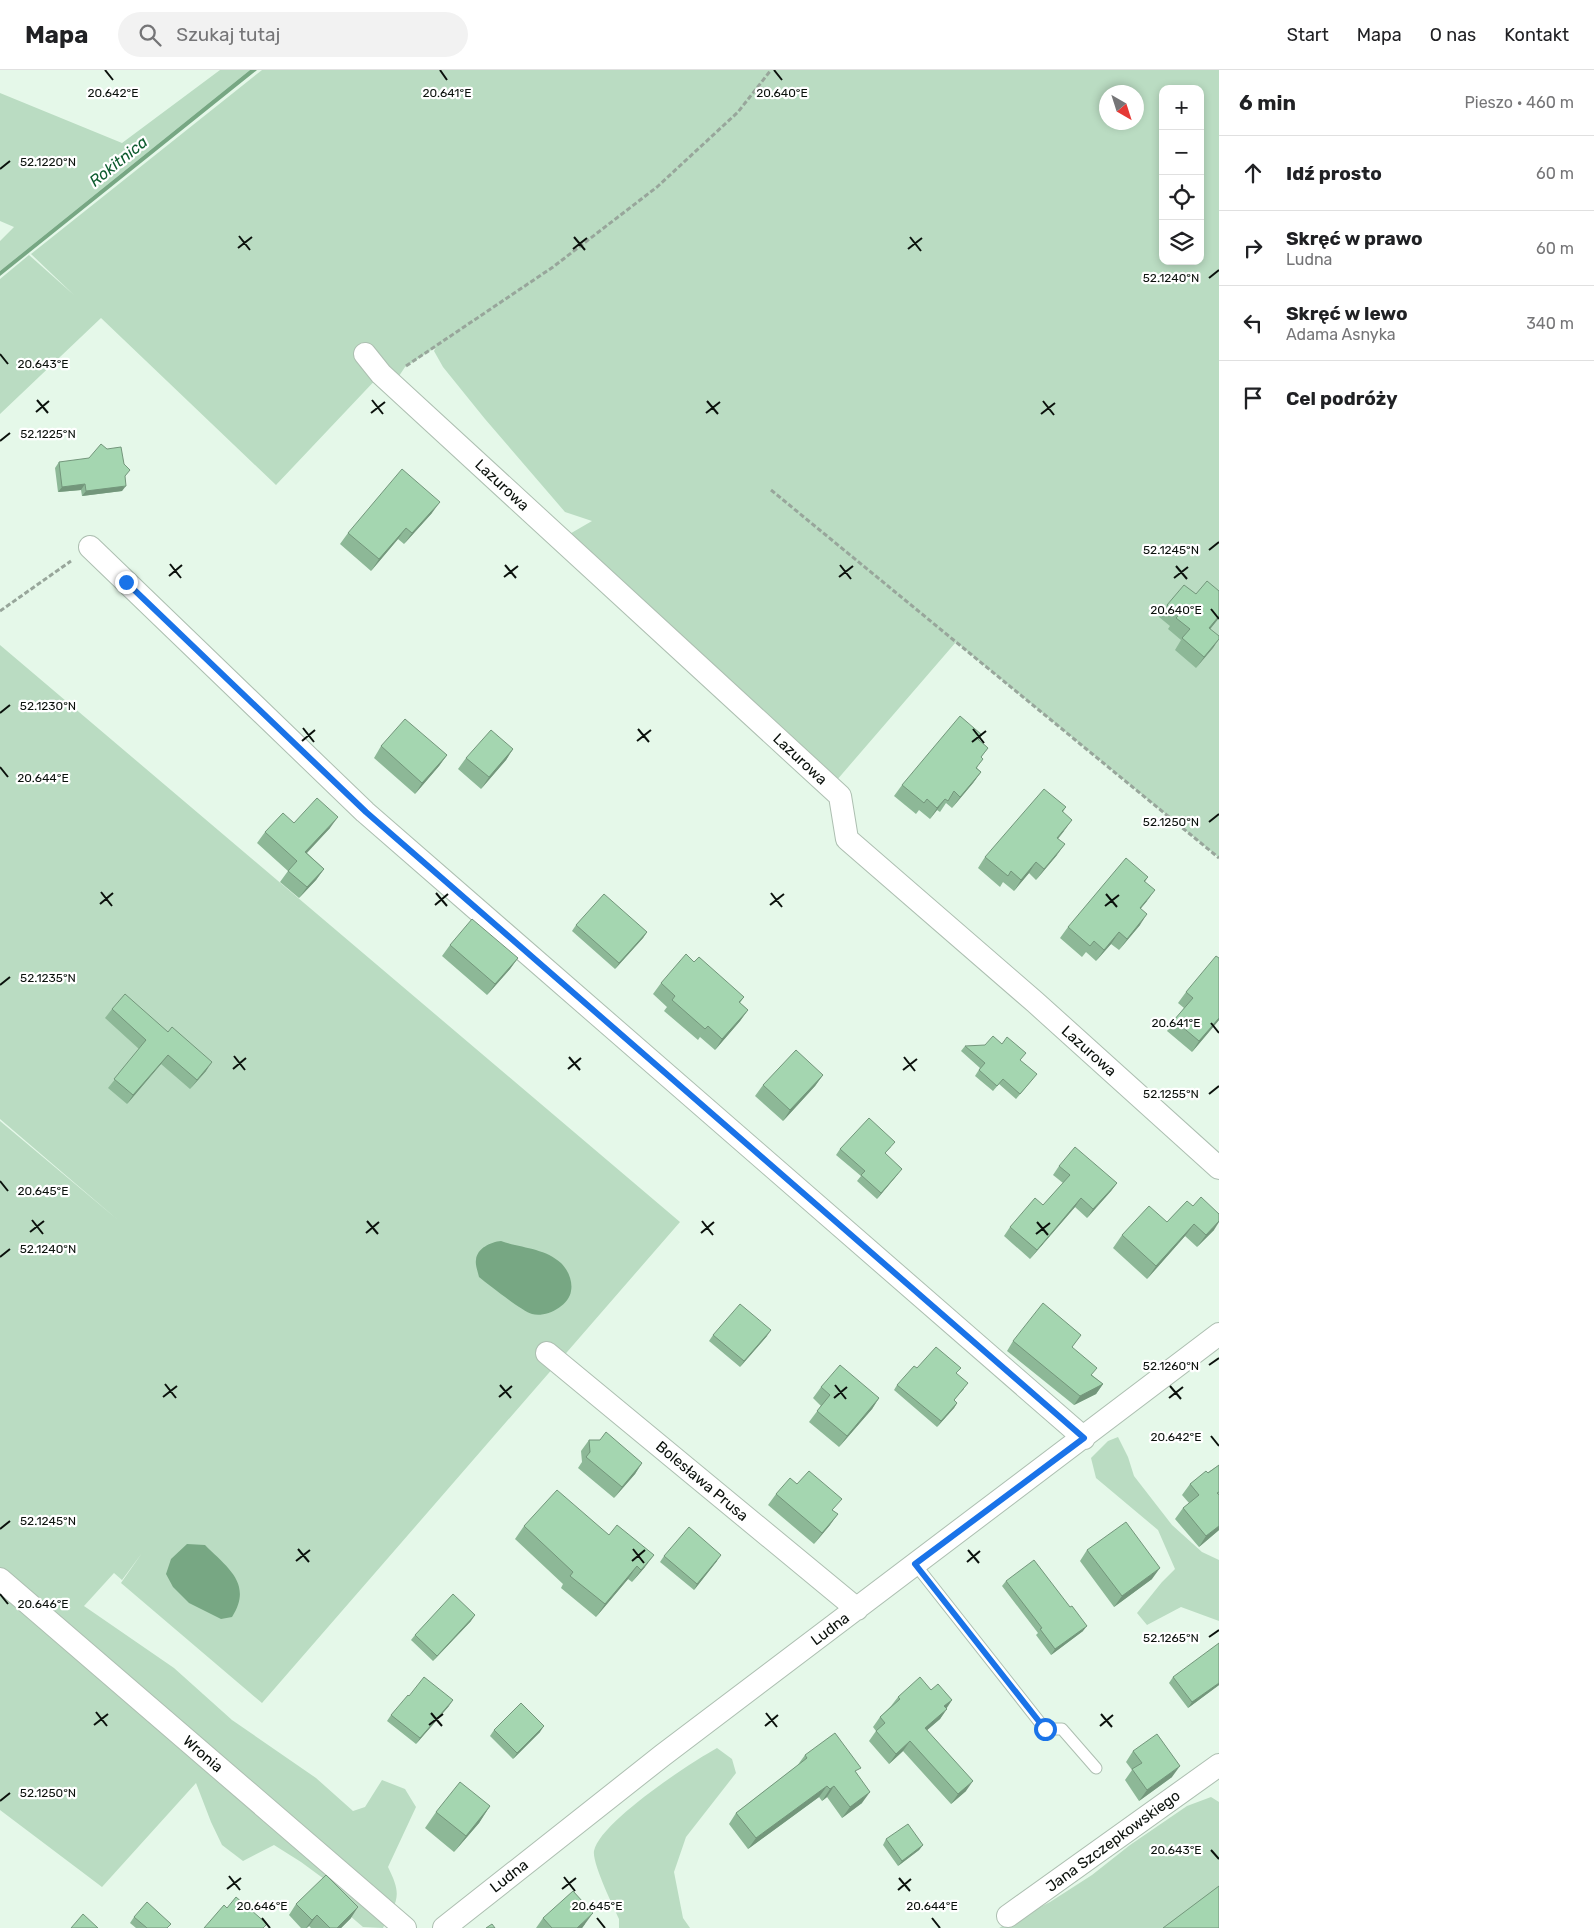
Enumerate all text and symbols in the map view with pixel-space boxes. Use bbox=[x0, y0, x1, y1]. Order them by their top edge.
search box bbox=[118, 12, 468, 57]
text: Mapa bbox=[25, 21, 88, 49]
icon: search bbox=[136, 21, 164, 49]
text: Szukaj tutaj bbox=[176, 23, 280, 46]
text: Start bbox=[1287, 24, 1329, 46]
text: Mapa bbox=[1357, 24, 1402, 46]
text: O nas bbox=[1430, 24, 1476, 46]
text: Kontakt bbox=[1504, 24, 1569, 46]
north arrow bbox=[1099, 85, 1144, 130]
map controls bbox=[1159, 85, 1204, 265]
button: + bbox=[1159, 85, 1204, 130]
text: 20.642°E bbox=[87, 86, 139, 100]
text: 20.641°E bbox=[423, 86, 471, 100]
text: 20.640°E bbox=[756, 86, 808, 100]
text: 6 min bbox=[1239, 90, 1296, 115]
text: Pieszo · 460 m bbox=[1465, 93, 1574, 112]
button: − bbox=[1159, 130, 1204, 175]
water label: Rokitnica bbox=[85, 132, 151, 191]
text: 52.1220°N bbox=[20, 155, 76, 169]
icon: ahead bbox=[1239, 159, 1267, 187]
text: Idź prosto bbox=[1286, 162, 1382, 185]
text: 60 m bbox=[1536, 164, 1574, 183]
button: locate bbox=[1159, 175, 1204, 220]
button: layers bbox=[1159, 220, 1204, 265]
text: Skręć w prawo bbox=[1286, 227, 1423, 250]
icon: right bbox=[1239, 234, 1267, 262]
text: 60 m bbox=[1536, 239, 1574, 258]
text: Ludna bbox=[1286, 250, 1332, 269]
text: 52.1240°N bbox=[1143, 271, 1199, 285]
text: Skręć w lewo bbox=[1286, 302, 1408, 325]
icon: left bbox=[1239, 309, 1267, 337]
text: 340 m bbox=[1526, 314, 1574, 333]
text: Adama Asnyka bbox=[1286, 325, 1396, 344]
text: 20.643°E bbox=[17, 357, 69, 371]
icon: arrive bbox=[1239, 384, 1267, 412]
text: Cel podróży bbox=[1286, 387, 1398, 410]
text: 52.1225°N bbox=[20, 427, 76, 441]
street label: Lazurowa bbox=[471, 455, 533, 515]
text: 52.1245°N bbox=[1143, 543, 1199, 557]
route end bbox=[115, 571, 138, 594]
text: 20.640°E bbox=[1150, 603, 1202, 617]
text: 52.1230°N bbox=[20, 699, 76, 713]
street label: Lazurowa bbox=[769, 729, 831, 789]
text: 20.644°E bbox=[17, 771, 69, 785]
text: 52.1250°N bbox=[1143, 815, 1199, 829]
text: 52.1235°N bbox=[20, 971, 76, 985]
text: 20.641°E bbox=[1152, 1016, 1200, 1030]
street label: Lazurowa bbox=[1058, 1022, 1120, 1080]
text: 52.1255°N bbox=[1143, 1087, 1199, 1101]
text: 20.645°E bbox=[17, 1184, 69, 1198]
text: 52.1240°N bbox=[20, 1242, 76, 1256]
text: 52.1260°N bbox=[1143, 1359, 1199, 1373]
text: 20.642°E bbox=[1150, 1430, 1202, 1444]
street label: Bolesława Prusa bbox=[652, 1437, 752, 1525]
text: 52.1245°N bbox=[20, 1514, 76, 1528]
text: 20.646°E bbox=[17, 1597, 69, 1611]
street label: Ludna bbox=[807, 1609, 853, 1649]
text: 52.1265°N bbox=[1143, 1631, 1199, 1645]
route start bbox=[1034, 1718, 1057, 1741]
street label: Wronia bbox=[179, 1732, 227, 1776]
text: 52.1250°N bbox=[20, 1786, 76, 1800]
street label: Jana Szczepkowskiego bbox=[1042, 1786, 1184, 1896]
text: 20.643°E bbox=[1150, 1843, 1202, 1857]
street label: Ludna bbox=[486, 1856, 532, 1896]
text: 20.646°E bbox=[236, 1899, 288, 1913]
text: 20.645°E bbox=[571, 1899, 623, 1913]
text: 20.644°E bbox=[906, 1899, 958, 1913]

